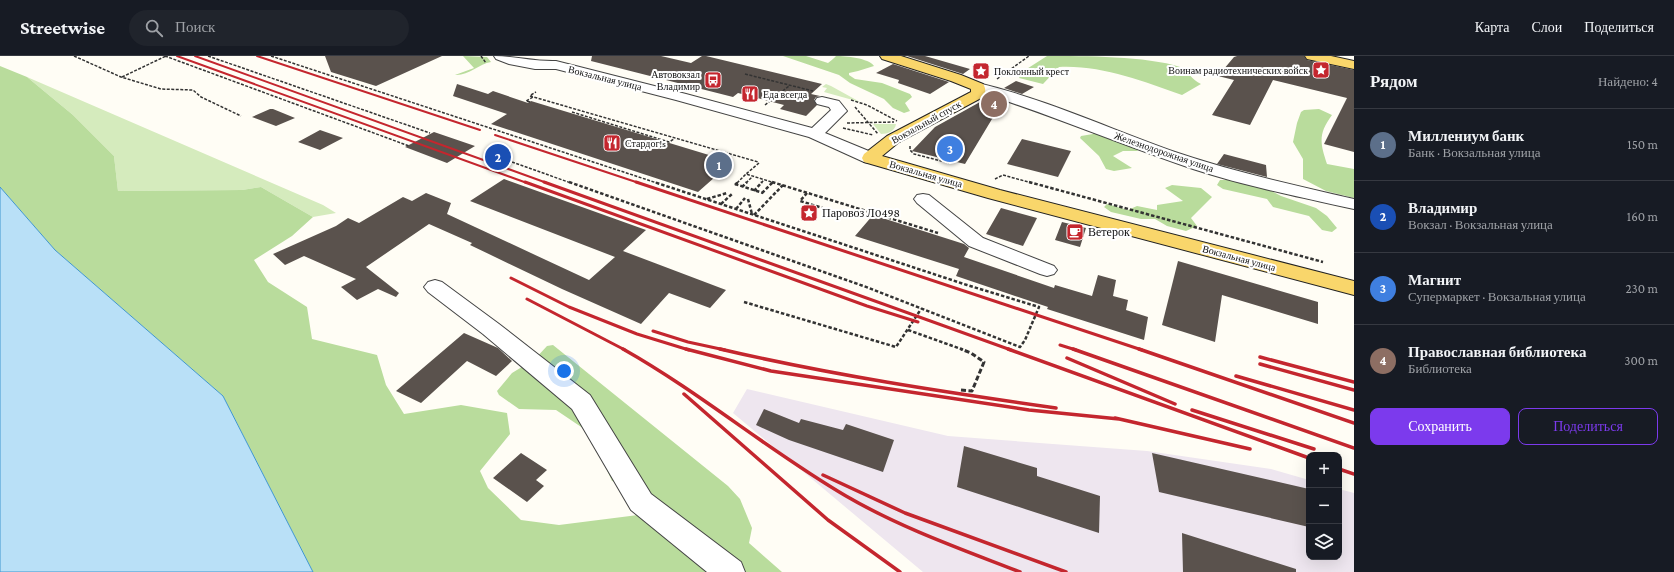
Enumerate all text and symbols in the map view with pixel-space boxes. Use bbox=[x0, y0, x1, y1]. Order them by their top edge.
search box bbox=[129, 10, 409, 46]
text: Streetwise bbox=[20, 17, 105, 38]
icon: search bbox=[143, 17, 165, 39]
text: Поиск bbox=[175, 19, 215, 35]
text: Карта bbox=[1475, 19, 1509, 35]
text: Слои bbox=[1531, 19, 1562, 35]
text: Поделиться bbox=[1584, 19, 1654, 35]
place icon: Воинам радиотехнических войск bbox=[1311, 60, 1331, 80]
place icon: Поклонный крест bbox=[971, 61, 991, 81]
street label: Вокзальная улица bbox=[567, 64, 643, 93]
place label: Воинам радиотехнических войск bbox=[1168, 65, 1308, 76]
place label: Поклонный крест bbox=[994, 66, 1070, 77]
place label: Автовокзал Владимир bbox=[651, 69, 700, 92]
bus stop icon: Автовокзал Владимир bbox=[703, 70, 723, 90]
text: Рядом bbox=[1370, 72, 1418, 91]
text: Найдено: 4 bbox=[1598, 74, 1658, 89]
restaurant icon: Еда всегда bbox=[740, 84, 760, 104]
place label: Еда всегда bbox=[763, 89, 808, 100]
pin: 4 bbox=[981, 89, 1007, 119]
street label: Вокзальный спуск bbox=[889, 98, 963, 146]
text: Миллениум банк bbox=[1408, 128, 1524, 144]
street label: Железнодорожная улица bbox=[1113, 130, 1216, 174]
restaurant icon: Стардог!s bbox=[602, 133, 622, 153]
pin: 3 bbox=[937, 134, 963, 164]
text: 1 bbox=[1381, 137, 1385, 152]
text: 150 m bbox=[1627, 137, 1658, 152]
place label: Стардог!s bbox=[625, 138, 666, 149]
pin: 2 bbox=[485, 142, 511, 172]
text: Банк · Вокзальная улица bbox=[1408, 145, 1541, 160]
pin: 1 bbox=[706, 150, 732, 180]
street label: Вокзальная улица bbox=[888, 158, 964, 190]
text: Владимир bbox=[1408, 200, 1477, 216]
place icon: Паровоз Л0498 bbox=[799, 203, 819, 223]
place label: Паровоз Л0498 bbox=[822, 206, 900, 220]
text: 2 bbox=[1380, 209, 1386, 224]
text: 160 m bbox=[1627, 209, 1658, 224]
text: Вокзал · Вокзальная улица bbox=[1408, 217, 1553, 232]
cafe icon: Ветерок bbox=[1065, 222, 1085, 242]
place label: Ветерок bbox=[1088, 225, 1130, 239]
street label: Вокзальная улица bbox=[1201, 243, 1277, 273]
text: Магнит bbox=[1408, 272, 1461, 288]
text: 3 bbox=[1380, 281, 1386, 296]
text: 230 m bbox=[1625, 281, 1658, 296]
text: Супермаркет · Вокзальная улица bbox=[1408, 289, 1586, 304]
text: Православная библиотека bbox=[1408, 344, 1586, 360]
text: 4 bbox=[1379, 353, 1387, 368]
text: 300 m bbox=[1624, 353, 1658, 368]
your location bbox=[554, 361, 574, 381]
text: Библиотека bbox=[1408, 361, 1472, 376]
button: Сохранить bbox=[1370, 408, 1510, 445]
button: Поделиться bbox=[1518, 408, 1658, 445]
map controls bbox=[1306, 452, 1342, 560]
button: + bbox=[1306, 452, 1342, 488]
button: − bbox=[1306, 488, 1342, 524]
button: layers bbox=[1306, 524, 1342, 560]

